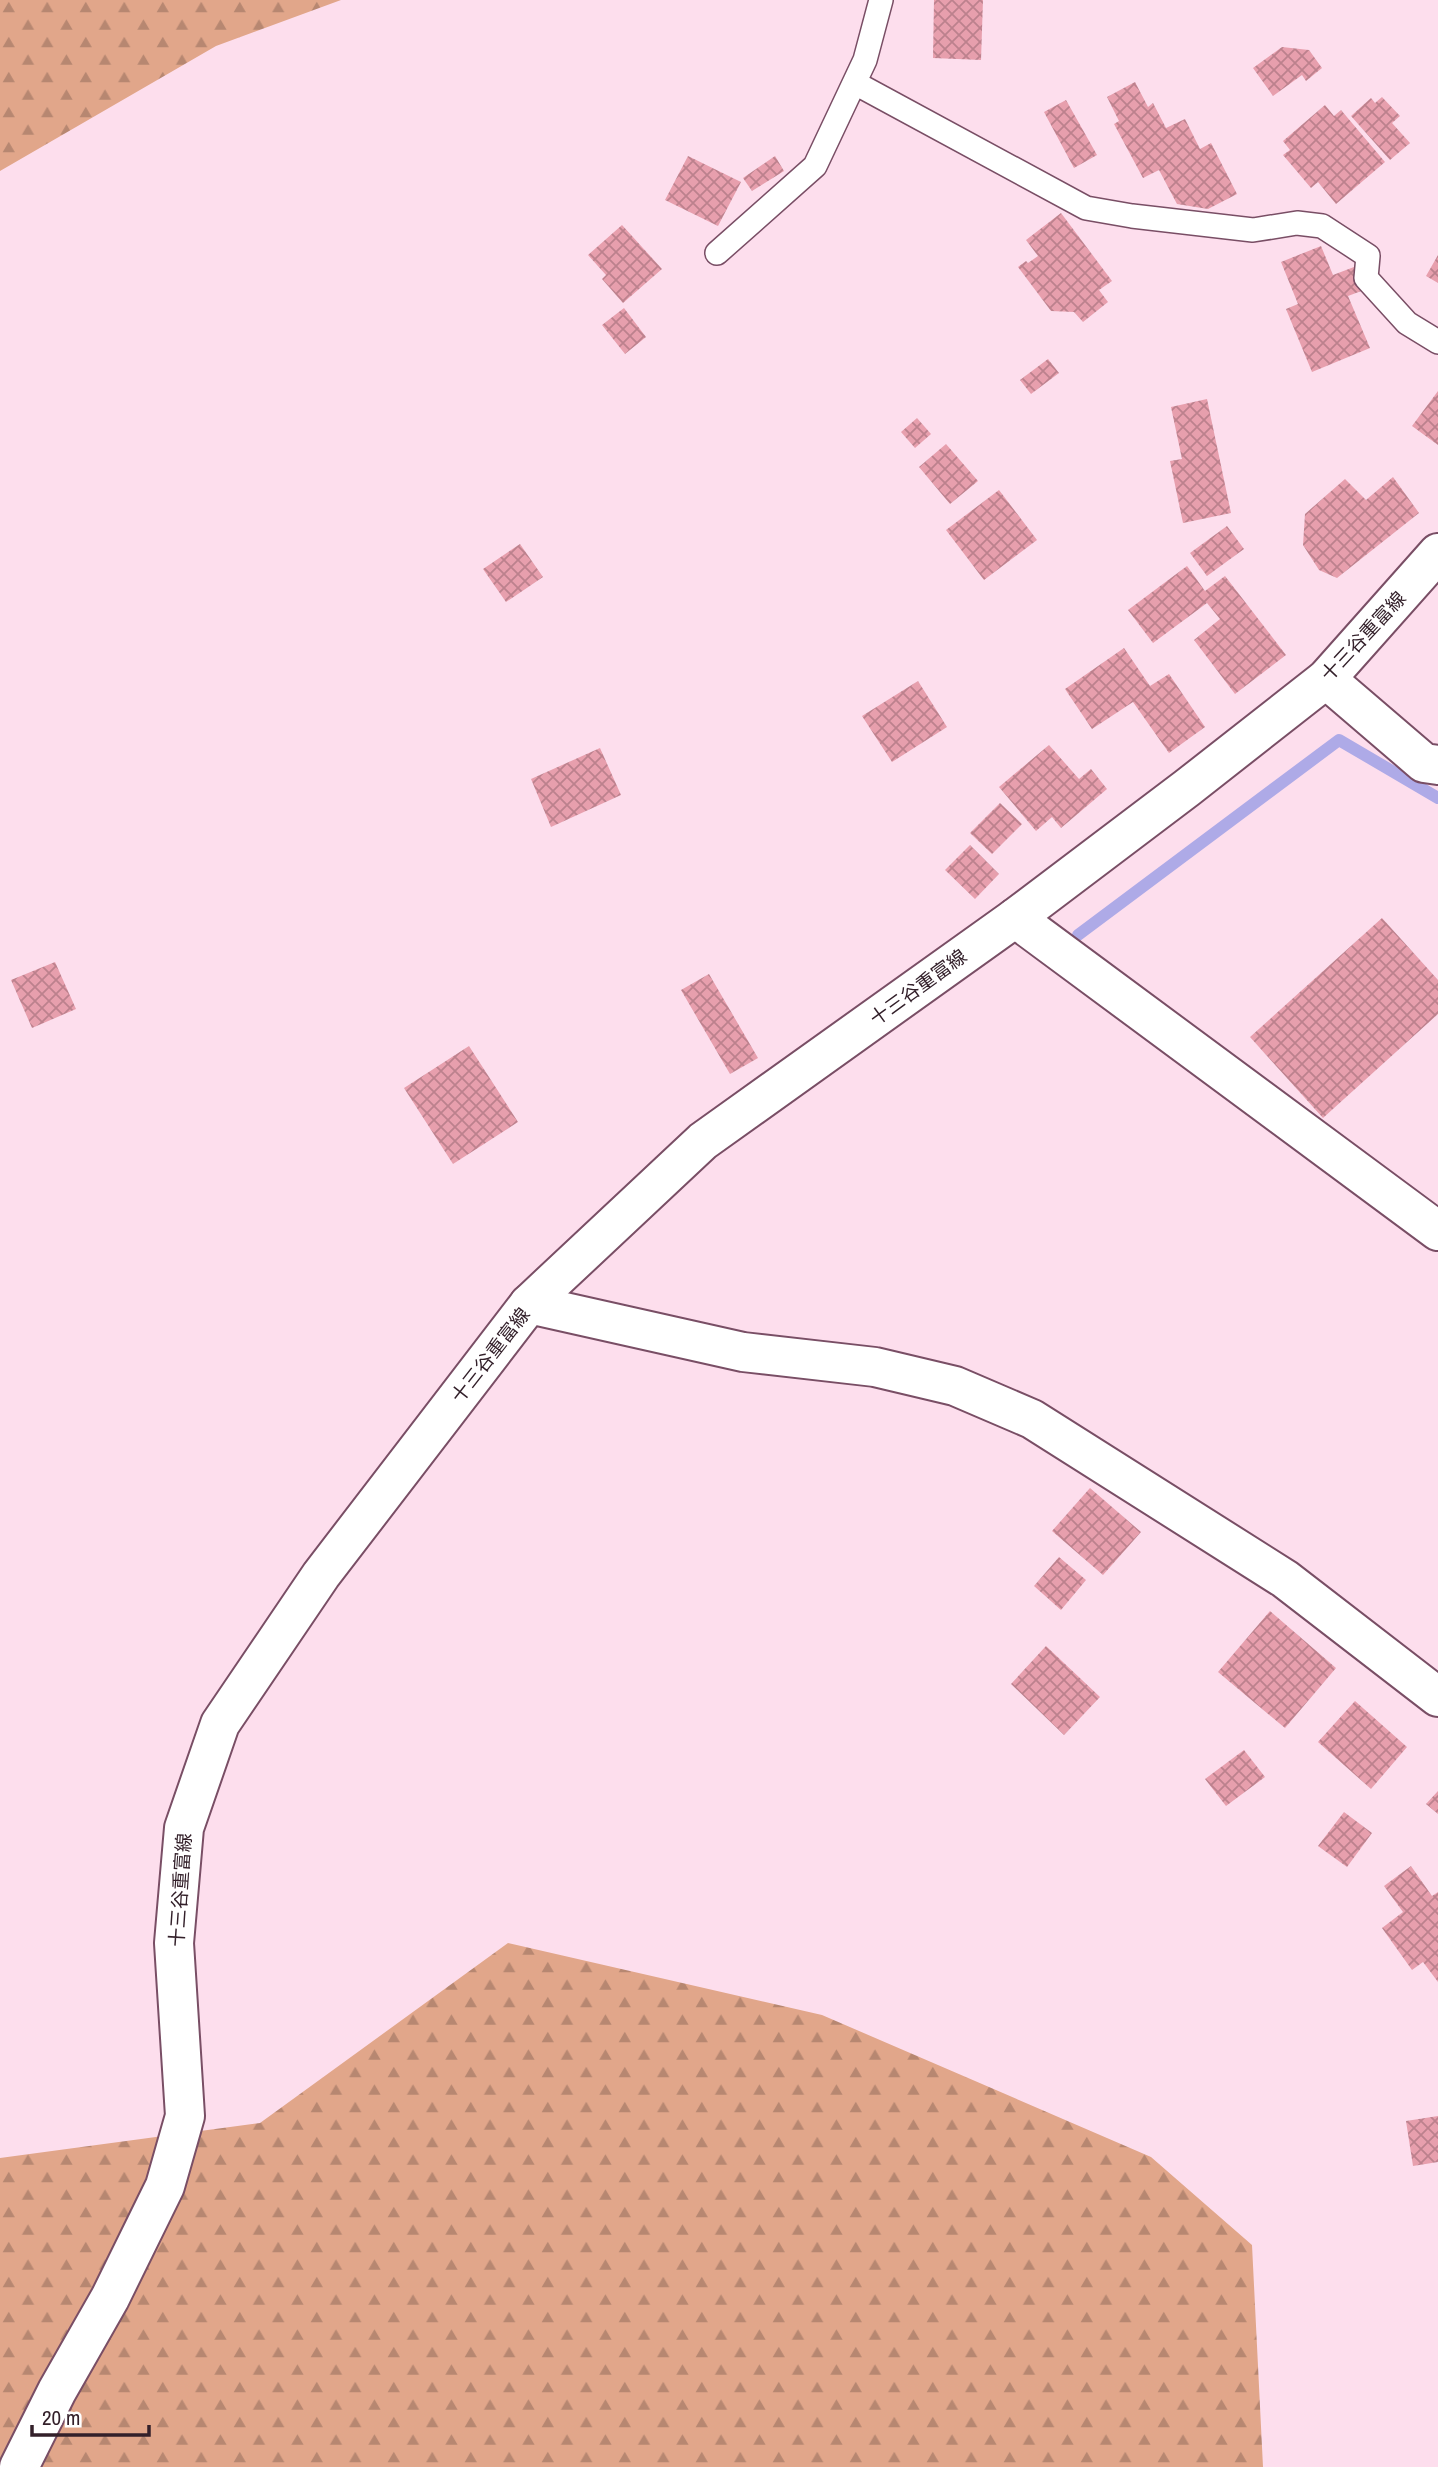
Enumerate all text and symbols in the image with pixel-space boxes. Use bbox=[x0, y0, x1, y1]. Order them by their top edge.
street label: 十三谷重富線 bbox=[1315, 585, 1411, 687]
street label: 十三谷重富線 bbox=[864, 943, 972, 1031]
street label: 十三谷重富線 bbox=[445, 1302, 535, 1408]
street label: 十三谷重富線 bbox=[163, 1832, 197, 1948]
scale bar bbox=[32, 2394, 149, 2438]
text: 20 m bbox=[42, 2403, 80, 2432]

